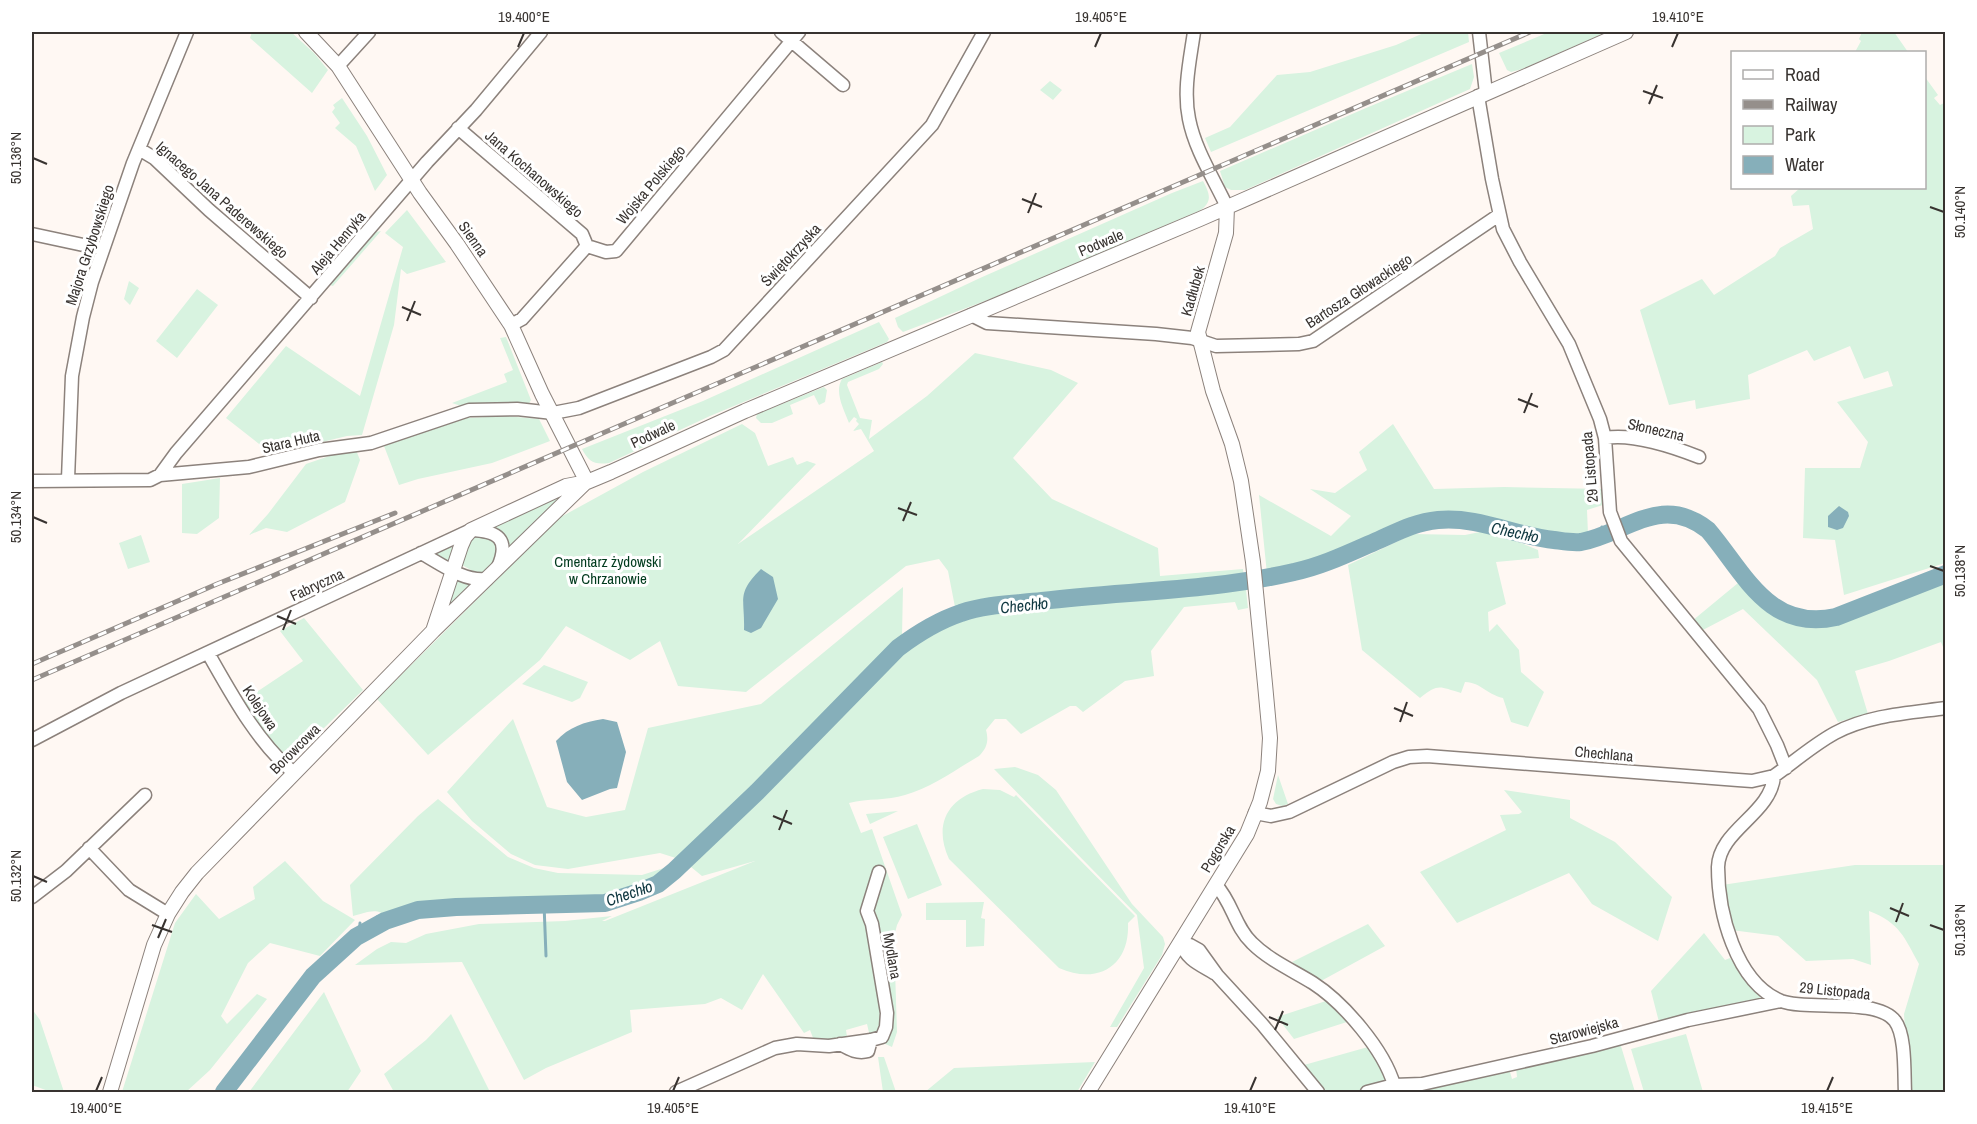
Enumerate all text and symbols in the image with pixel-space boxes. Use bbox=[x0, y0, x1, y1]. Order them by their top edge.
text: 19.400°E bbox=[498, 6, 550, 27]
text: 19.405°E bbox=[1075, 6, 1127, 27]
text: 19.410°E bbox=[1652, 6, 1704, 27]
legend bbox=[1731, 51, 1926, 189]
text: Road bbox=[1785, 62, 1820, 87]
text: Railway bbox=[1785, 92, 1838, 117]
text: Park bbox=[1785, 122, 1816, 147]
street label: Jana Kochanowskiego bbox=[481, 125, 588, 222]
text: 50.136°N bbox=[5, 132, 26, 184]
street label: Ignacego Jana Paderewskiego bbox=[152, 136, 293, 263]
street label: Wojska Polskiego bbox=[611, 140, 690, 229]
text: Water bbox=[1785, 152, 1824, 177]
street label: Majora Grzybowskiego bbox=[60, 182, 119, 308]
text: 50.140°N bbox=[1949, 186, 1970, 238]
street label: Aleja Henryka bbox=[304, 206, 370, 280]
street label: Sienna bbox=[454, 217, 493, 261]
street label: Świętokrzyska bbox=[756, 218, 825, 291]
street label: Podwale bbox=[1075, 224, 1127, 261]
street label: Bartosza Głowackiego bbox=[1301, 248, 1416, 333]
street label: Kadłubek bbox=[1175, 263, 1210, 318]
street label: Słoneczna bbox=[1626, 413, 1687, 446]
street label: Podwale bbox=[627, 414, 679, 453]
street label: Stara Huta bbox=[260, 425, 322, 458]
street label: 29 Listopada bbox=[1576, 431, 1603, 503]
text: 50.134°N bbox=[5, 491, 26, 543]
water label: Chechło bbox=[1489, 516, 1541, 548]
text: 50.138°N bbox=[1949, 545, 1970, 597]
park label: Cmentarz żydowski w Chrzanowie bbox=[554, 551, 662, 589]
street label: Fabryczna bbox=[287, 563, 347, 606]
water label: Chechło bbox=[999, 592, 1049, 618]
street label: Kolejowa bbox=[238, 681, 283, 734]
street label: Borowcowa bbox=[265, 719, 325, 779]
street label: Chechlana bbox=[1574, 740, 1634, 767]
street label: Pogorska bbox=[1195, 821, 1240, 876]
text: 50.132°N bbox=[5, 850, 26, 902]
water label: Chechło bbox=[603, 875, 655, 911]
text: 50.136°N bbox=[1949, 904, 1970, 956]
street label: Mydlana bbox=[878, 931, 907, 981]
street label: 29 Listopada bbox=[1799, 976, 1872, 1005]
street label: Starowiejska bbox=[1547, 1011, 1621, 1050]
text: 19.400°E bbox=[70, 1097, 122, 1118]
text: 19.405°E bbox=[647, 1097, 699, 1118]
text: 19.410°E bbox=[1224, 1097, 1276, 1118]
text: 19.415°E bbox=[1801, 1097, 1853, 1118]

